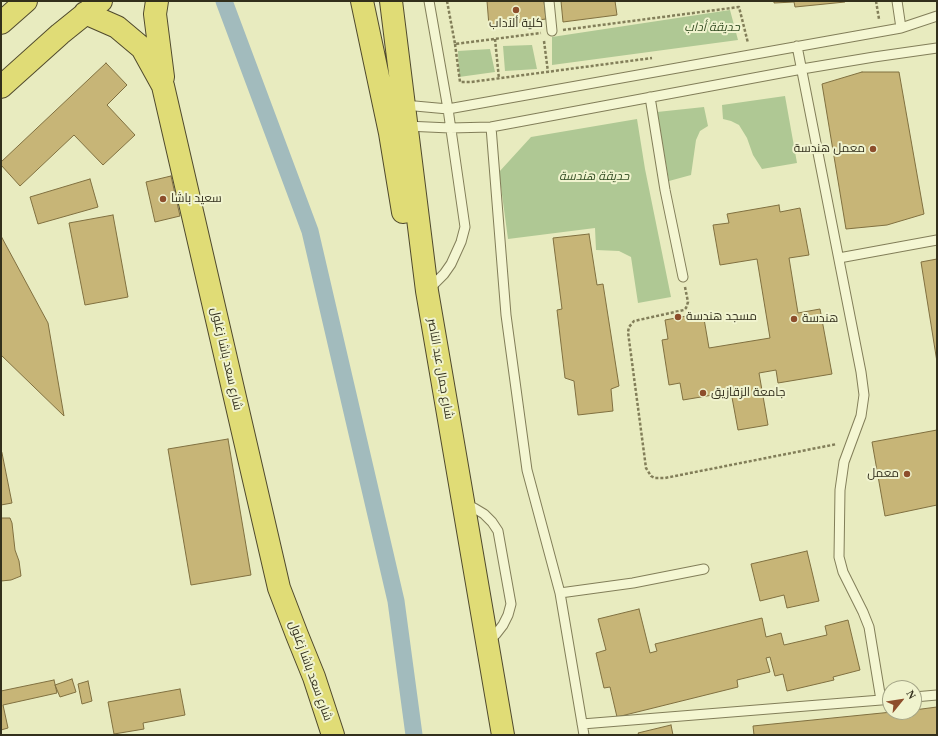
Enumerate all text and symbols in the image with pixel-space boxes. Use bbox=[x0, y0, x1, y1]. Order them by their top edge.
marker: كلية ألآداب bbox=[511, 5, 521, 15]
place label: كلية ألآداب bbox=[489, 17, 543, 31]
park label: حديقة أداب bbox=[684, 21, 740, 35]
place label: معمل هندسة bbox=[794, 142, 865, 156]
marker: معمل هندسة bbox=[868, 144, 878, 154]
park label: حديقة هندسة bbox=[559, 170, 629, 184]
place label: سعيد باشا bbox=[171, 192, 222, 206]
marker: سعيد باشا bbox=[158, 194, 168, 204]
street label: شارع سعد باشا زغلول bbox=[207, 306, 245, 412]
place label: مسجد هندسة bbox=[686, 310, 757, 324]
marker: مسجد هندسة bbox=[673, 312, 683, 322]
place label: هندسة bbox=[802, 312, 838, 326]
marker: هندسة bbox=[789, 314, 799, 324]
street label: شارع جمال عبد الناصر bbox=[424, 317, 456, 421]
place label: جامعة الزقازيق bbox=[711, 386, 785, 400]
marker: جامعة الزقازيق bbox=[698, 388, 708, 398]
place label: معمل bbox=[867, 467, 899, 481]
marker: معمل bbox=[902, 469, 912, 479]
street label: شارع سعد باشا زغلول bbox=[285, 619, 335, 723]
north arrow bbox=[882, 680, 922, 720]
text: N bbox=[904, 688, 919, 701]

